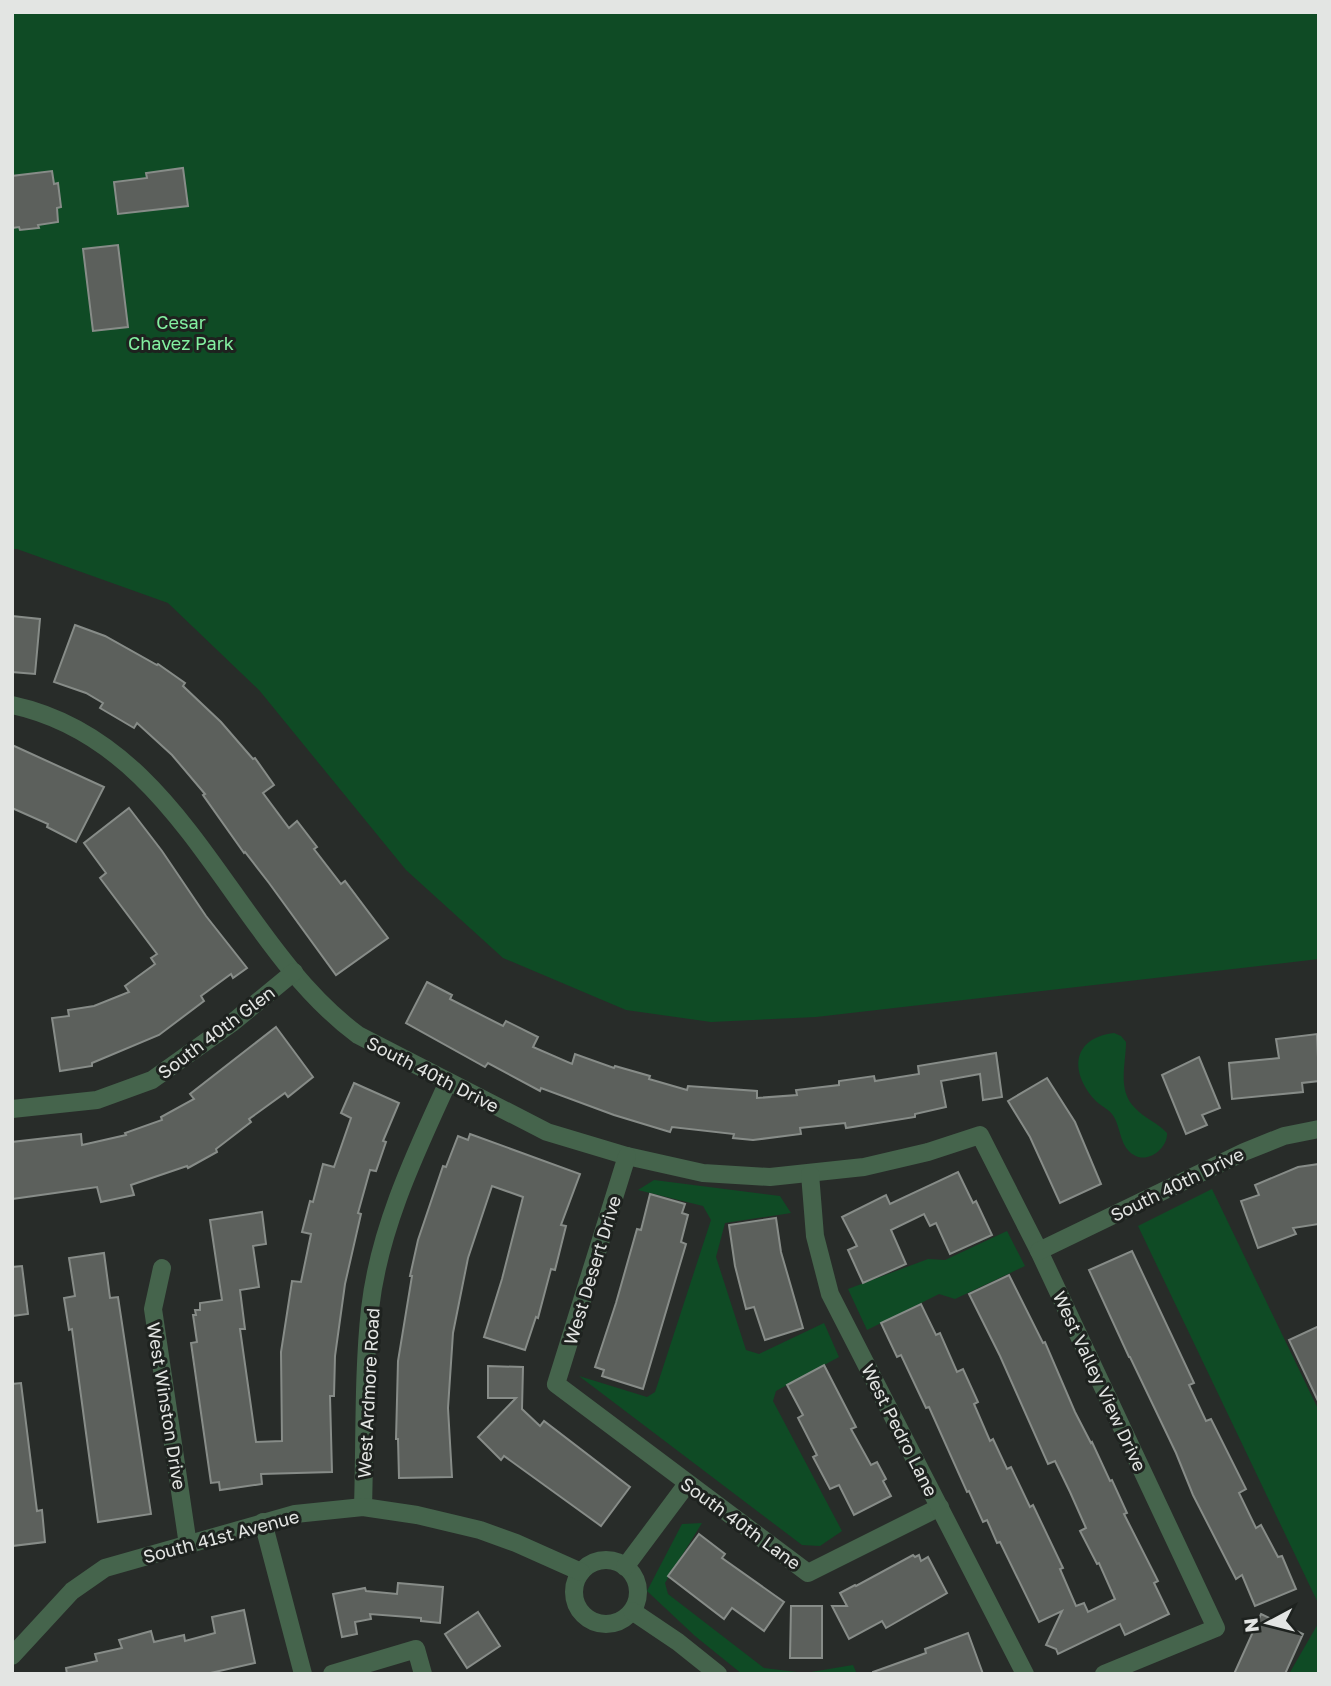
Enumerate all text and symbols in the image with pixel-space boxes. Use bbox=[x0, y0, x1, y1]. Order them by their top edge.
park label: Cesar Chavez Park bbox=[128, 311, 234, 354]
street label: South 40th Glen bbox=[153, 981, 279, 1083]
street label: South 40th Drive bbox=[363, 1031, 503, 1117]
street label: South 40th Drive bbox=[1107, 1142, 1247, 1226]
street label: West Desert Drive bbox=[559, 1193, 625, 1347]
street label: West Valley View Drive bbox=[1049, 1287, 1151, 1475]
street label: West Ardmore Road bbox=[353, 1307, 383, 1479]
street label: West Winston Drive bbox=[143, 1321, 191, 1491]
street label: West Pedro Lane bbox=[857, 1360, 943, 1500]
street label: South 40th Lane bbox=[677, 1472, 805, 1574]
street label: South 41st Avenue bbox=[141, 1505, 301, 1567]
north arrow bbox=[1233, 1588, 1303, 1658]
text: N bbox=[1238, 1617, 1263, 1634]

